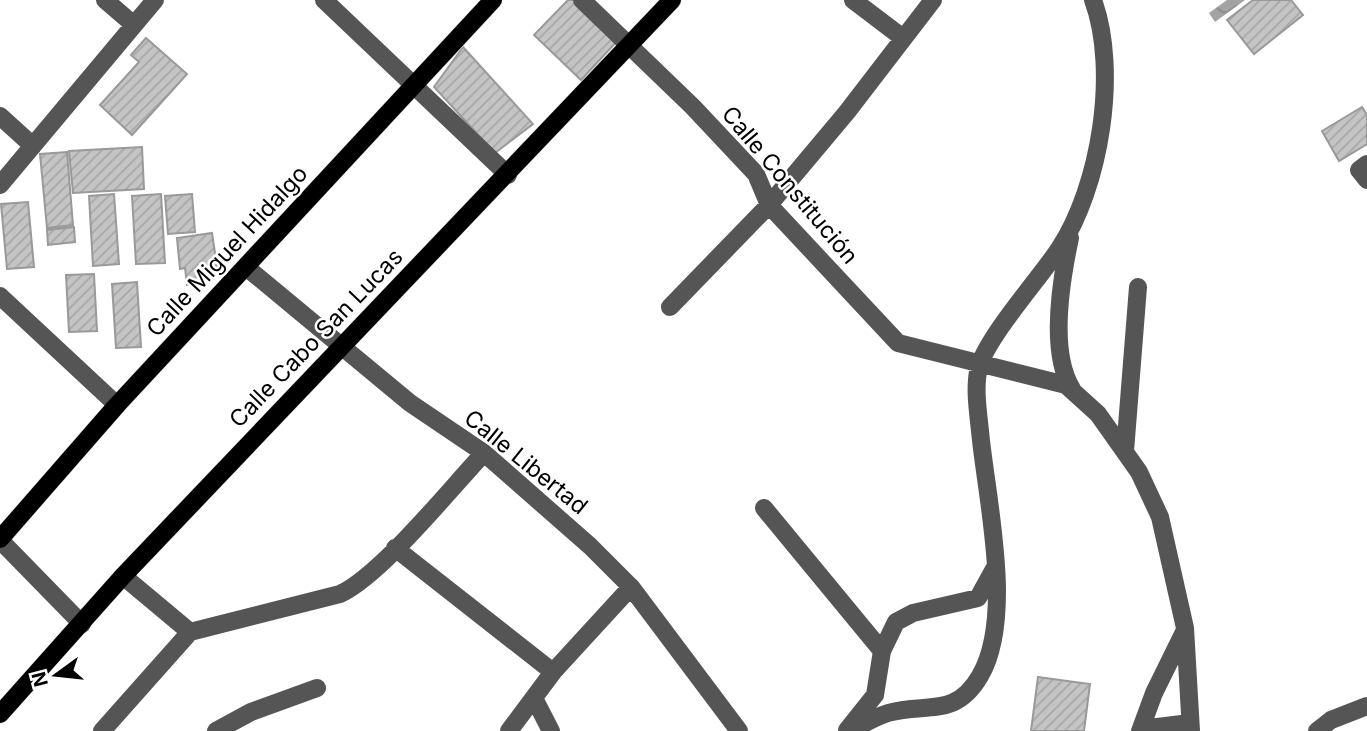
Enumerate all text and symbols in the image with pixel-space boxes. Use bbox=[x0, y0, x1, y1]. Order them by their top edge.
street label: Calle Constitución bbox=[716, 100, 864, 270]
street label: Calle Miguel Hidalgo bbox=[141, 160, 313, 342]
street label: Calle Cabo San Lucas bbox=[223, 243, 409, 433]
street label: Calle Libertad bbox=[459, 404, 593, 520]
north arrow bbox=[21, 640, 91, 710]
text: N bbox=[27, 669, 53, 689]

